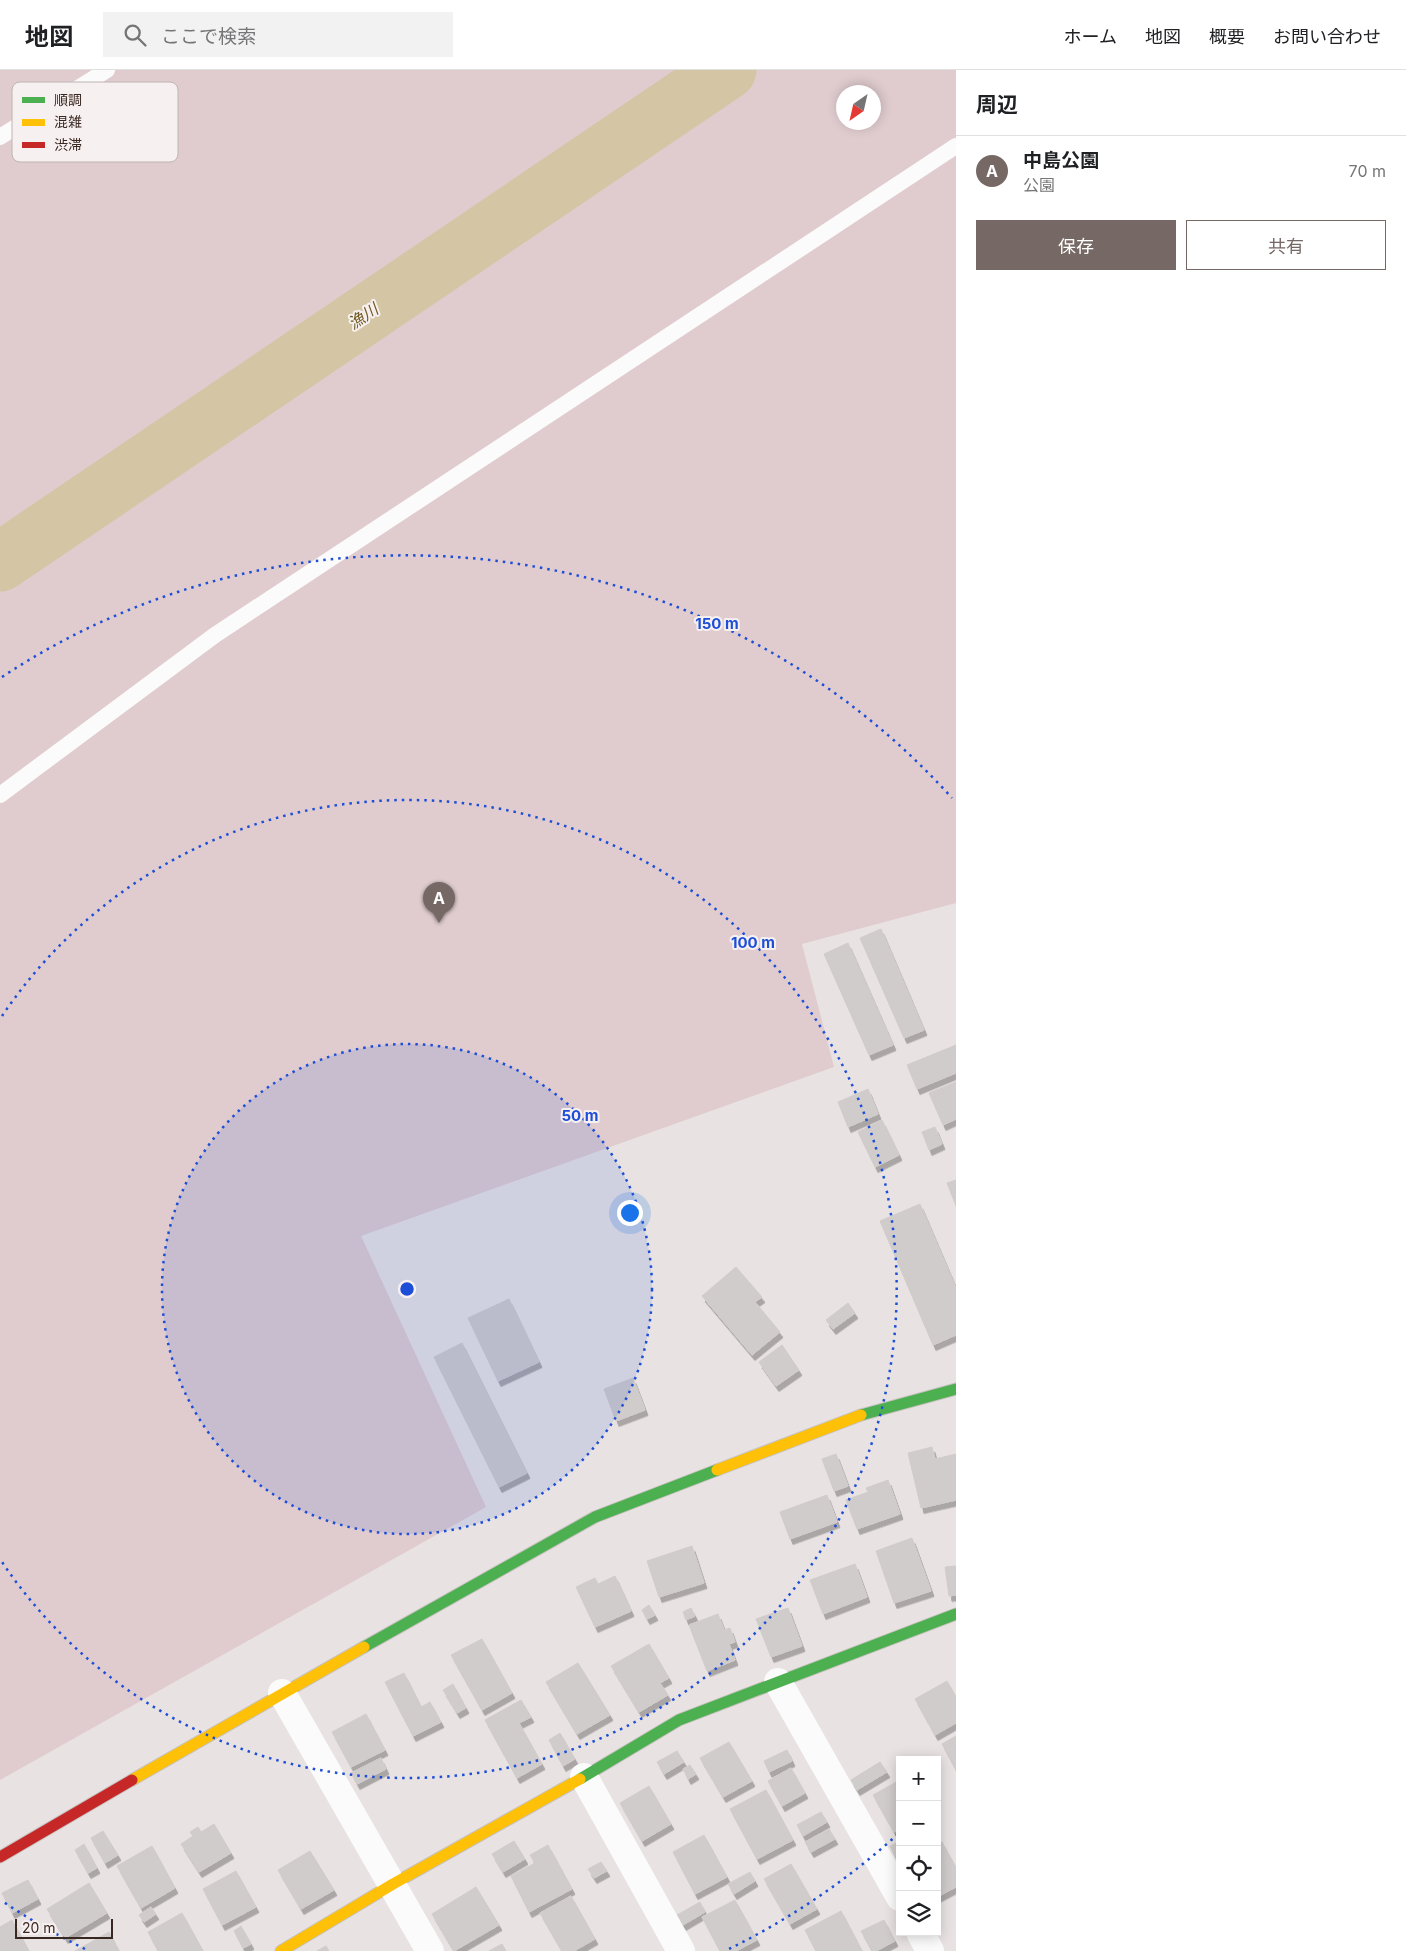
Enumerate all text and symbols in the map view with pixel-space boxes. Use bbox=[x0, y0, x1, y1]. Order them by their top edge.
search box bbox=[103, 12, 453, 57]
icon: search bbox=[121, 21, 149, 49]
text: 地図 bbox=[25, 22, 73, 51]
text: ここで検索 bbox=[161, 25, 256, 48]
text: ホーム bbox=[1064, 26, 1117, 47]
text: 地図 bbox=[1145, 26, 1181, 47]
text: 概要 bbox=[1209, 26, 1245, 47]
text: お問い合わせ bbox=[1273, 26, 1381, 47]
legend bbox=[12, 82, 178, 162]
north arrow bbox=[836, 85, 881, 130]
text: 順調 bbox=[54, 91, 82, 108]
text: 周辺 bbox=[976, 92, 1018, 117]
text: 混雑 bbox=[54, 113, 82, 130]
text: 渋滞 bbox=[54, 136, 82, 153]
text: 中島公園 bbox=[1023, 149, 1099, 172]
text: A bbox=[986, 161, 998, 181]
text: 70 m bbox=[1349, 161, 1386, 181]
text: 公園 bbox=[1023, 175, 1055, 195]
button: 保存 bbox=[976, 220, 1176, 270]
button: 共有 bbox=[1186, 220, 1386, 270]
water label: 漁川 bbox=[344, 298, 384, 333]
text: 150 m bbox=[695, 614, 739, 633]
pin: A bbox=[423, 882, 455, 923]
text: 100 m bbox=[731, 933, 775, 952]
text: 50 m bbox=[562, 1106, 598, 1125]
your location bbox=[617, 1200, 643, 1226]
centre of rings bbox=[398, 1280, 416, 1298]
map controls bbox=[896, 1756, 941, 1936]
button: + bbox=[896, 1756, 941, 1801]
button: − bbox=[896, 1801, 941, 1846]
button: locate bbox=[896, 1846, 941, 1891]
button: layers bbox=[896, 1891, 941, 1936]
scale bar bbox=[15, 1916, 112, 1939]
text: 20 m bbox=[22, 1919, 56, 1936]

